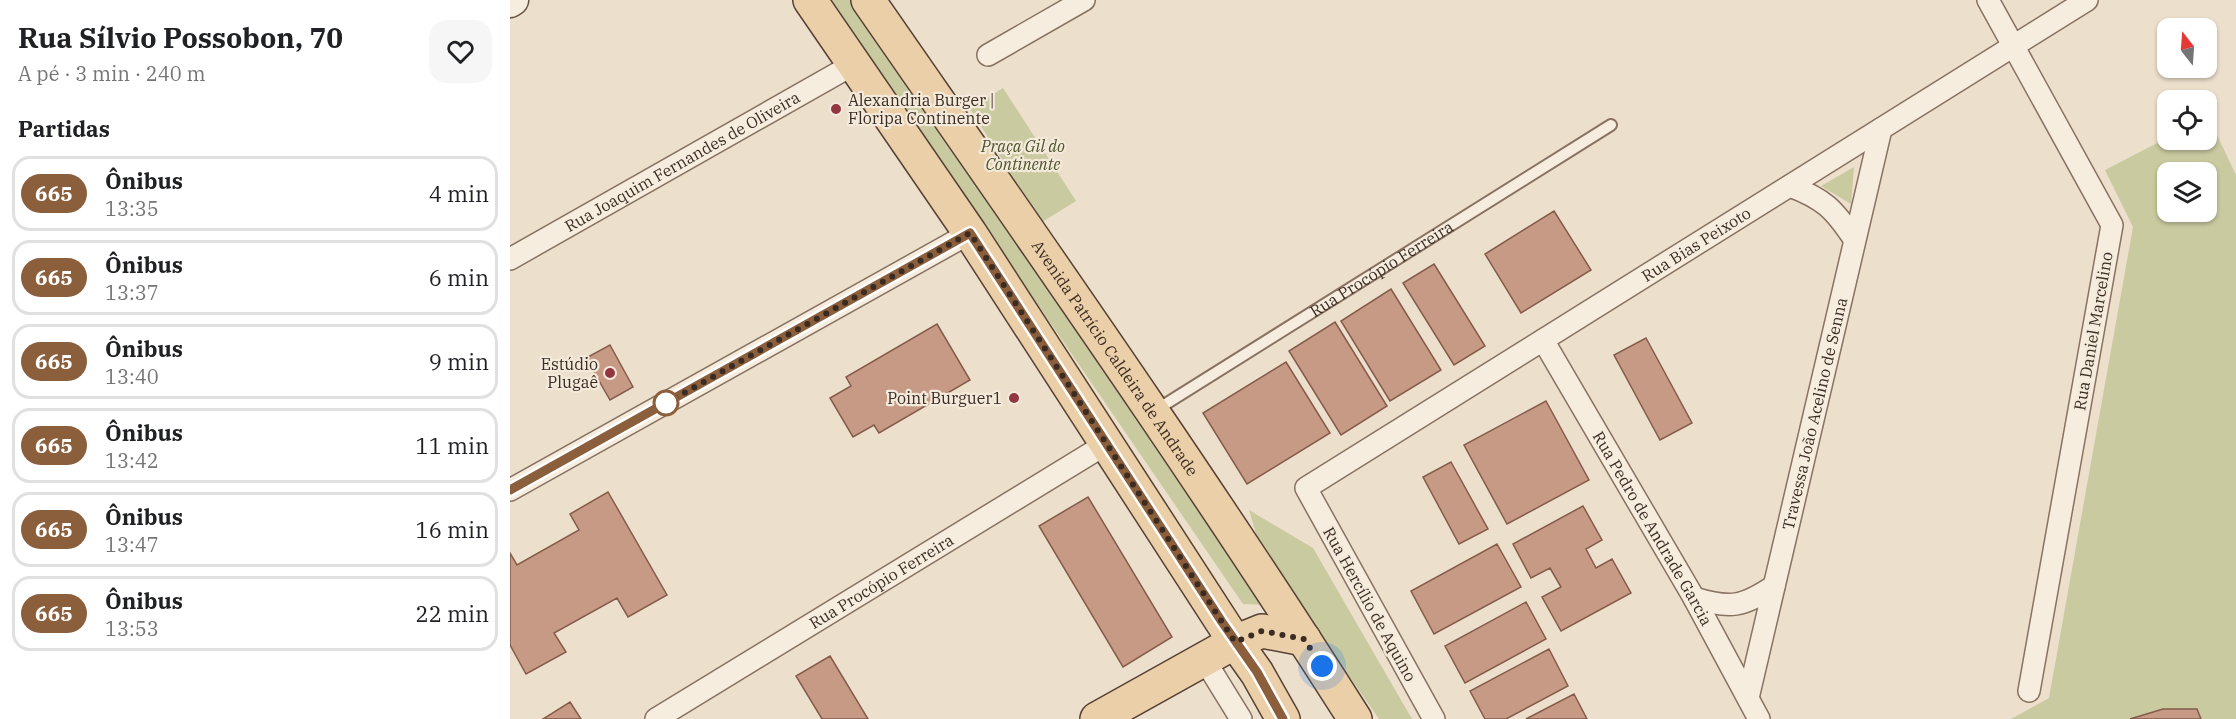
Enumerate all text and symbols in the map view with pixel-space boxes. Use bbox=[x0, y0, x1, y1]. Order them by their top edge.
north arrow bbox=[2157, 18, 2217, 78]
map controls bbox=[2157, 18, 2217, 222]
text: Rua Sílvio Possobon, 70 bbox=[18, 19, 343, 56]
button: heart bbox=[429, 20, 492, 83]
text: A pé · 3 min · 240 m bbox=[18, 60, 206, 87]
street label: Rua Joaquim Fernandes de Oliveira bbox=[561, 87, 804, 236]
place label: Alexandria Burger | Floripa Continente bbox=[848, 90, 995, 128]
button: locate bbox=[2157, 90, 2217, 150]
marker: Alexandria Burger | Floripa Continente bbox=[829, 102, 843, 116]
text: Partidas bbox=[18, 114, 110, 143]
park label: Praça Gil do Continente bbox=[980, 136, 1065, 174]
button: layers bbox=[2157, 162, 2217, 222]
text: Ônibus bbox=[105, 166, 183, 195]
text: 665 bbox=[35, 179, 73, 207]
text: 4 min bbox=[429, 179, 489, 208]
text: 13:35 bbox=[105, 195, 159, 222]
street label: Rua Bias Peixoto bbox=[1638, 203, 1754, 286]
street label: Rua Procópio Ferreira bbox=[1306, 216, 1457, 321]
street label: Avenida Patrício Caldeira de Andrade bbox=[1028, 236, 1203, 480]
text: Ônibus bbox=[105, 250, 183, 279]
street label: Rua Daniel Marcelino bbox=[2069, 250, 2117, 412]
text: 665 bbox=[35, 263, 73, 291]
text: 6 min bbox=[429, 263, 489, 292]
text: 13:37 bbox=[105, 279, 159, 306]
street label: Travessa João Acelino de Senna bbox=[1778, 295, 1851, 532]
text: Ônibus bbox=[105, 334, 183, 363]
text: 665 bbox=[35, 347, 73, 375]
text: 9 min bbox=[429, 347, 489, 376]
place label: Estúdio Plugaê bbox=[541, 354, 598, 392]
text: 13:40 bbox=[105, 363, 159, 390]
marker: Estúdio Plugaê bbox=[603, 366, 617, 380]
place label: Point Burguer1 bbox=[887, 388, 1002, 408]
unlabelled marker bbox=[653, 390, 679, 416]
marker: Point Burguer1 bbox=[1007, 391, 1021, 405]
text: Ônibus bbox=[105, 418, 183, 447]
street label: Rua Pedro de Andrade Garcia bbox=[1589, 427, 1717, 629]
text: 665 bbox=[35, 431, 73, 459]
text: 11 min bbox=[416, 431, 489, 460]
text: 13:42 bbox=[105, 447, 159, 474]
text: Ônibus bbox=[105, 502, 183, 531]
text: 665 bbox=[35, 515, 73, 543]
text: 16 min bbox=[416, 515, 489, 544]
street label: Rua Hercílio de Aquino bbox=[1319, 523, 1421, 685]
street label: Rua Procópio Ferreira bbox=[805, 530, 957, 633]
text: 13:47 bbox=[105, 531, 159, 558]
text: Ônibus bbox=[105, 586, 183, 615]
text: 665 bbox=[35, 599, 73, 627]
text: 22 min bbox=[416, 599, 489, 628]
text: 13:53 bbox=[105, 615, 159, 642]
your location bbox=[1307, 651, 1337, 681]

